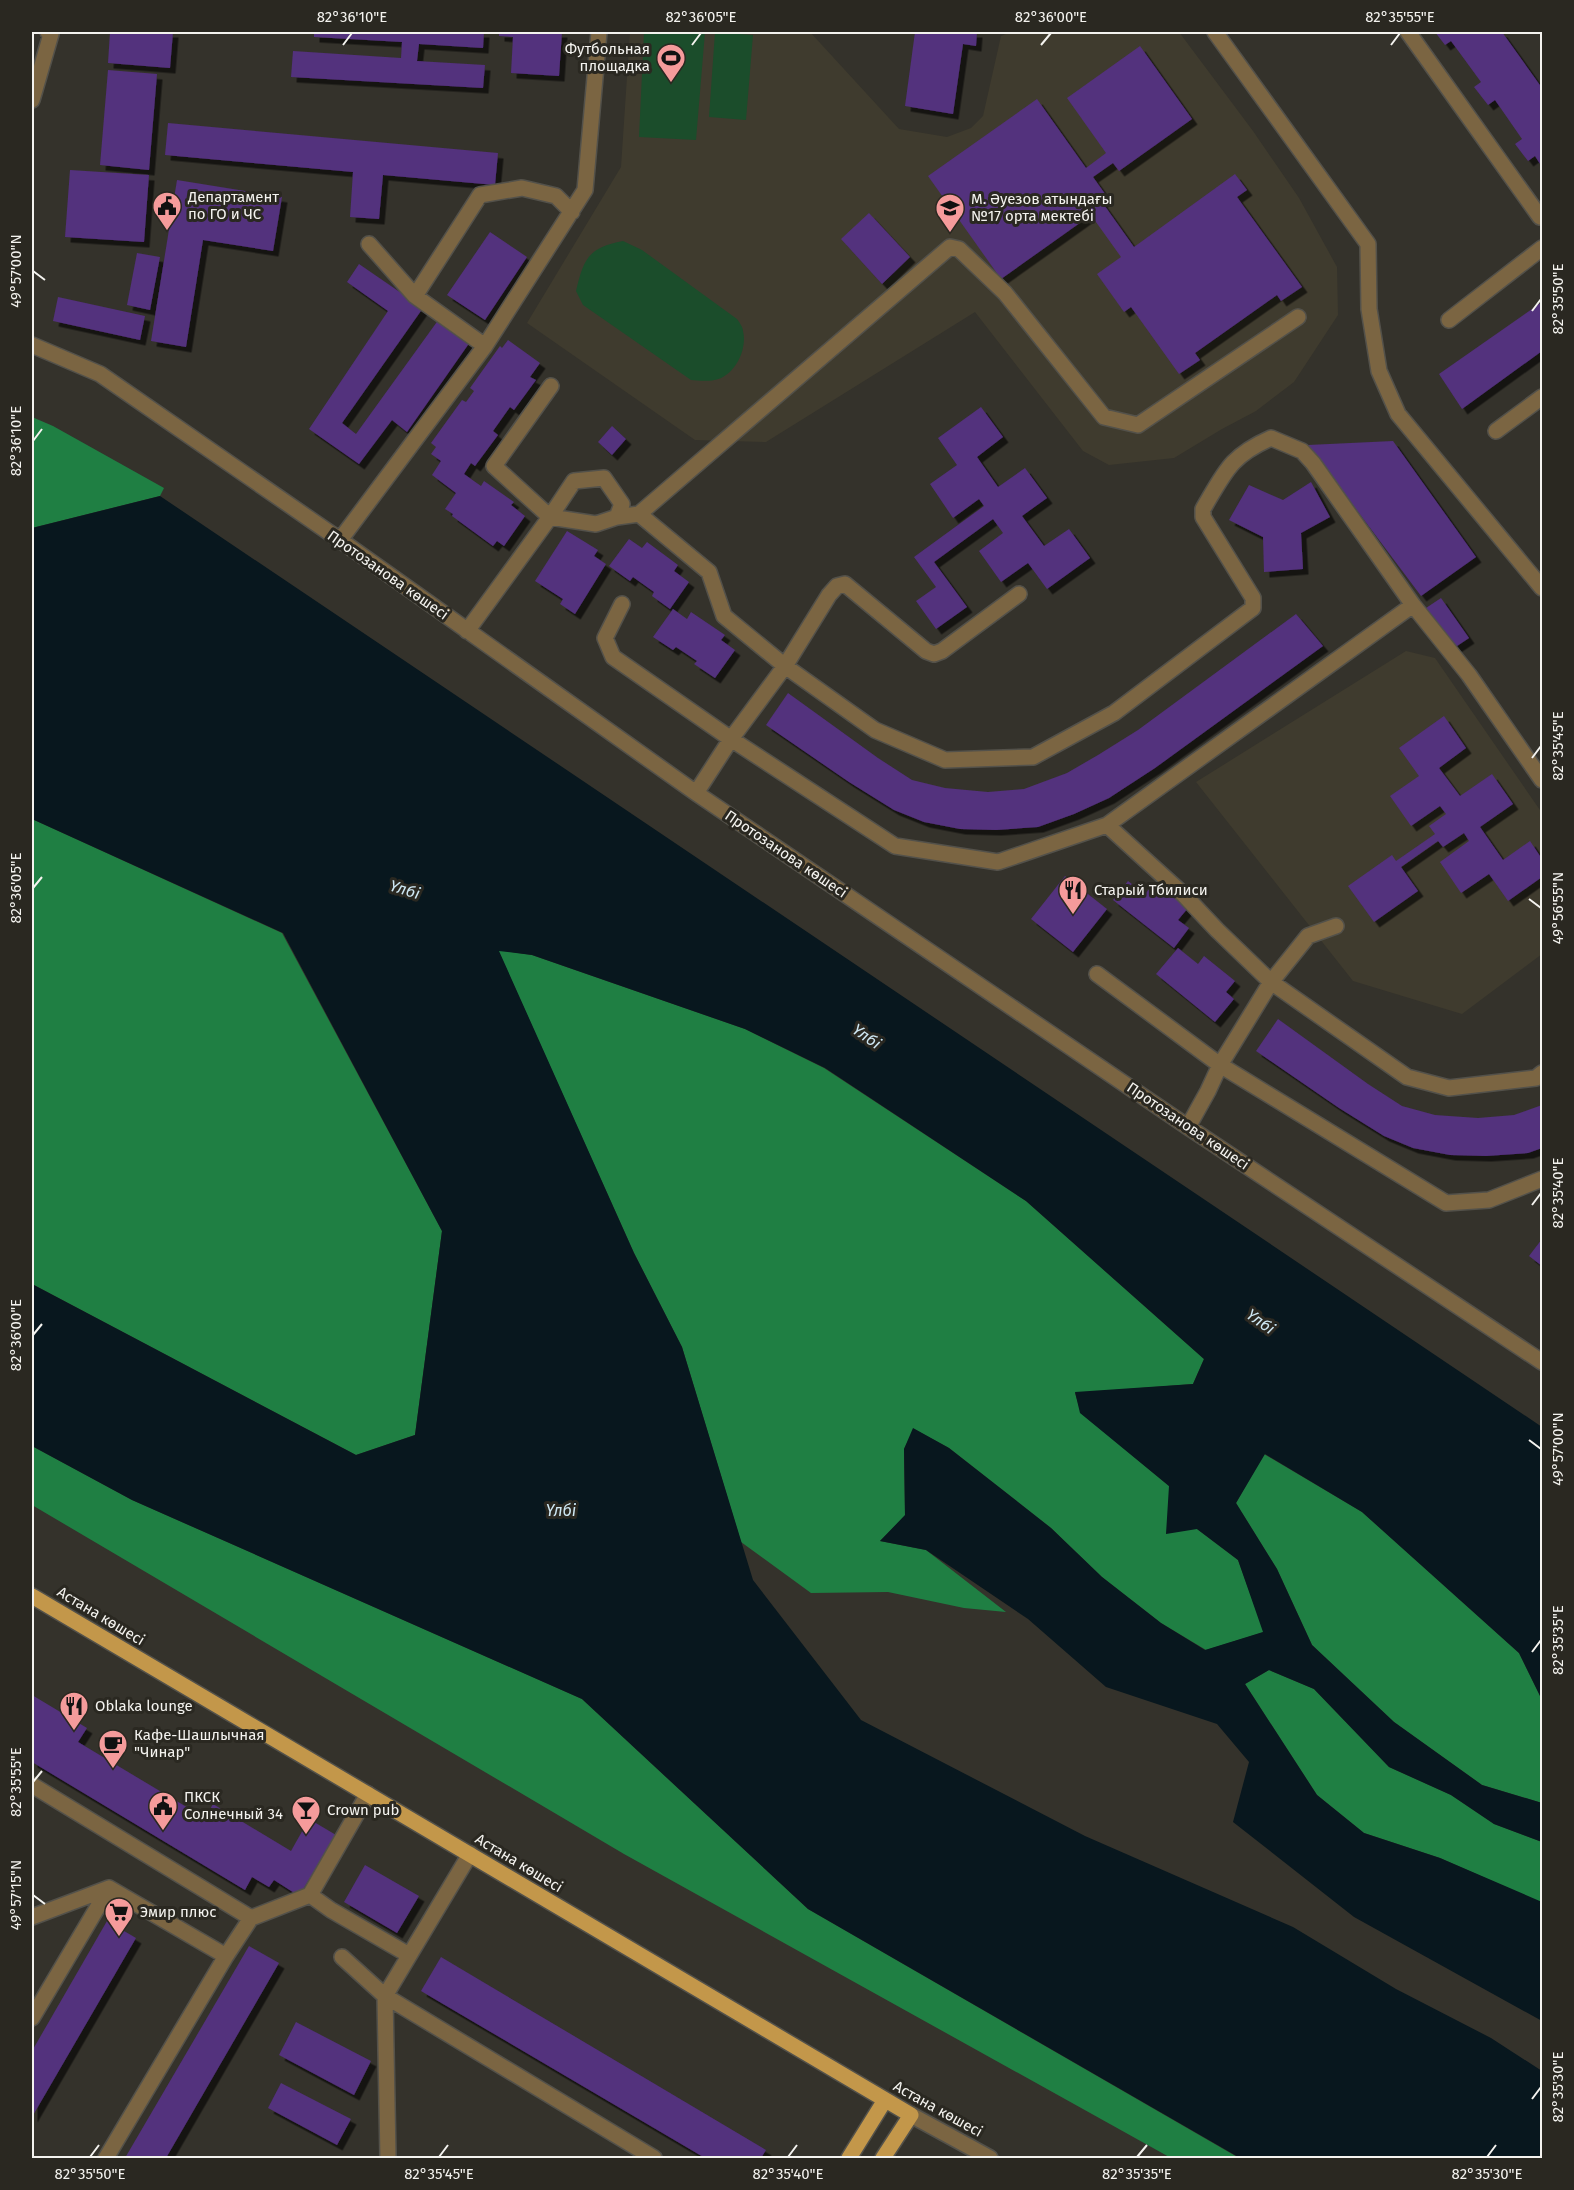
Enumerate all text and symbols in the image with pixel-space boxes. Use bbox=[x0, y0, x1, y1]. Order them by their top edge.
text: 82°36'10"E bbox=[317, 8, 387, 26]
text: 82°36'05"E bbox=[665, 8, 737, 26]
text: 82°36'00"E bbox=[1015, 8, 1087, 26]
text: 82°35'55"E bbox=[1365, 8, 1435, 26]
place label: Футбольная площадка bbox=[565, 40, 650, 75]
sports icon: Футбольная площадка bbox=[655, 42, 687, 84]
place label: Департамент по ГО и ЧС bbox=[187, 188, 279, 223]
public building icon: Департамент по ГО и ЧС bbox=[151, 190, 183, 232]
place label: М. Әуезов атындағы №17 орта мектебі bbox=[971, 190, 1112, 225]
school or university icon: М. Әуезов атындағы №17 орта мектебі bbox=[934, 192, 966, 234]
text: 49°57'00"N bbox=[7, 234, 25, 308]
text: 82°35'50"E bbox=[1549, 264, 1567, 334]
text: 82°36'10"E bbox=[7, 406, 25, 476]
street label: Протозанова көшесі bbox=[324, 526, 452, 624]
text: 82°35'45"E bbox=[1549, 711, 1567, 781]
street label: Протозанова көшесі bbox=[721, 806, 851, 902]
text: 82°36'05"E bbox=[7, 852, 25, 924]
text: 49°56'55"N bbox=[1549, 872, 1567, 944]
restaurant icon: Старый Тбилиси bbox=[1057, 874, 1089, 916]
water label: Үлбі bbox=[387, 876, 423, 903]
place label: Старый Тбилиси bbox=[1094, 881, 1208, 899]
water label: Үлбі bbox=[849, 1020, 885, 1053]
street label: Протозанова көшесі bbox=[1123, 1078, 1253, 1174]
text: 82°35'40"E bbox=[1549, 1158, 1567, 1228]
text: 82°36'00"E bbox=[7, 1299, 25, 1371]
water label: Үлбі bbox=[1243, 1305, 1279, 1338]
text: 49°57'00"N bbox=[1549, 1412, 1567, 1486]
water label: Үлбі bbox=[546, 1501, 577, 1520]
street label: Астана көшесі bbox=[54, 1583, 148, 1649]
text: 82°35'35"E bbox=[1549, 1605, 1567, 1675]
restaurant icon: Oblaka lounge bbox=[58, 1690, 90, 1732]
place label: Oblaka lounge bbox=[95, 1697, 193, 1715]
place label: Кафе-Шашлычная "Чинар" bbox=[134, 1726, 265, 1761]
cafe icon: Кафе-Шашлычная "Чинар" bbox=[97, 1728, 129, 1770]
text: 82°35'55"E bbox=[7, 1747, 25, 1817]
place label: ПКСК Солнечный 34 bbox=[184, 1788, 283, 1823]
public building icon: ПКСК Солнечный 34 bbox=[147, 1790, 179, 1832]
bar icon: Crown pub bbox=[290, 1794, 322, 1836]
place label: Crown pub bbox=[327, 1801, 399, 1819]
street label: Астана көшесі bbox=[472, 1830, 566, 1896]
text: 49°57'15"N bbox=[7, 1860, 25, 1930]
supermarket icon: Эмир плюс bbox=[103, 1896, 135, 1938]
place label: Эмир плюс bbox=[140, 1903, 216, 1921]
text: 82°35'30"E bbox=[1549, 2052, 1567, 2122]
street label: Астана көшесі bbox=[890, 2077, 986, 2141]
text: 82°35'50"E bbox=[55, 2165, 125, 2183]
text: 82°35'45"E bbox=[404, 2165, 474, 2183]
text: 82°35'40"E bbox=[753, 2165, 823, 2183]
text: 82°35'35"E bbox=[1102, 2165, 1172, 2183]
text: 82°35'30"E bbox=[1452, 2165, 1522, 2183]

